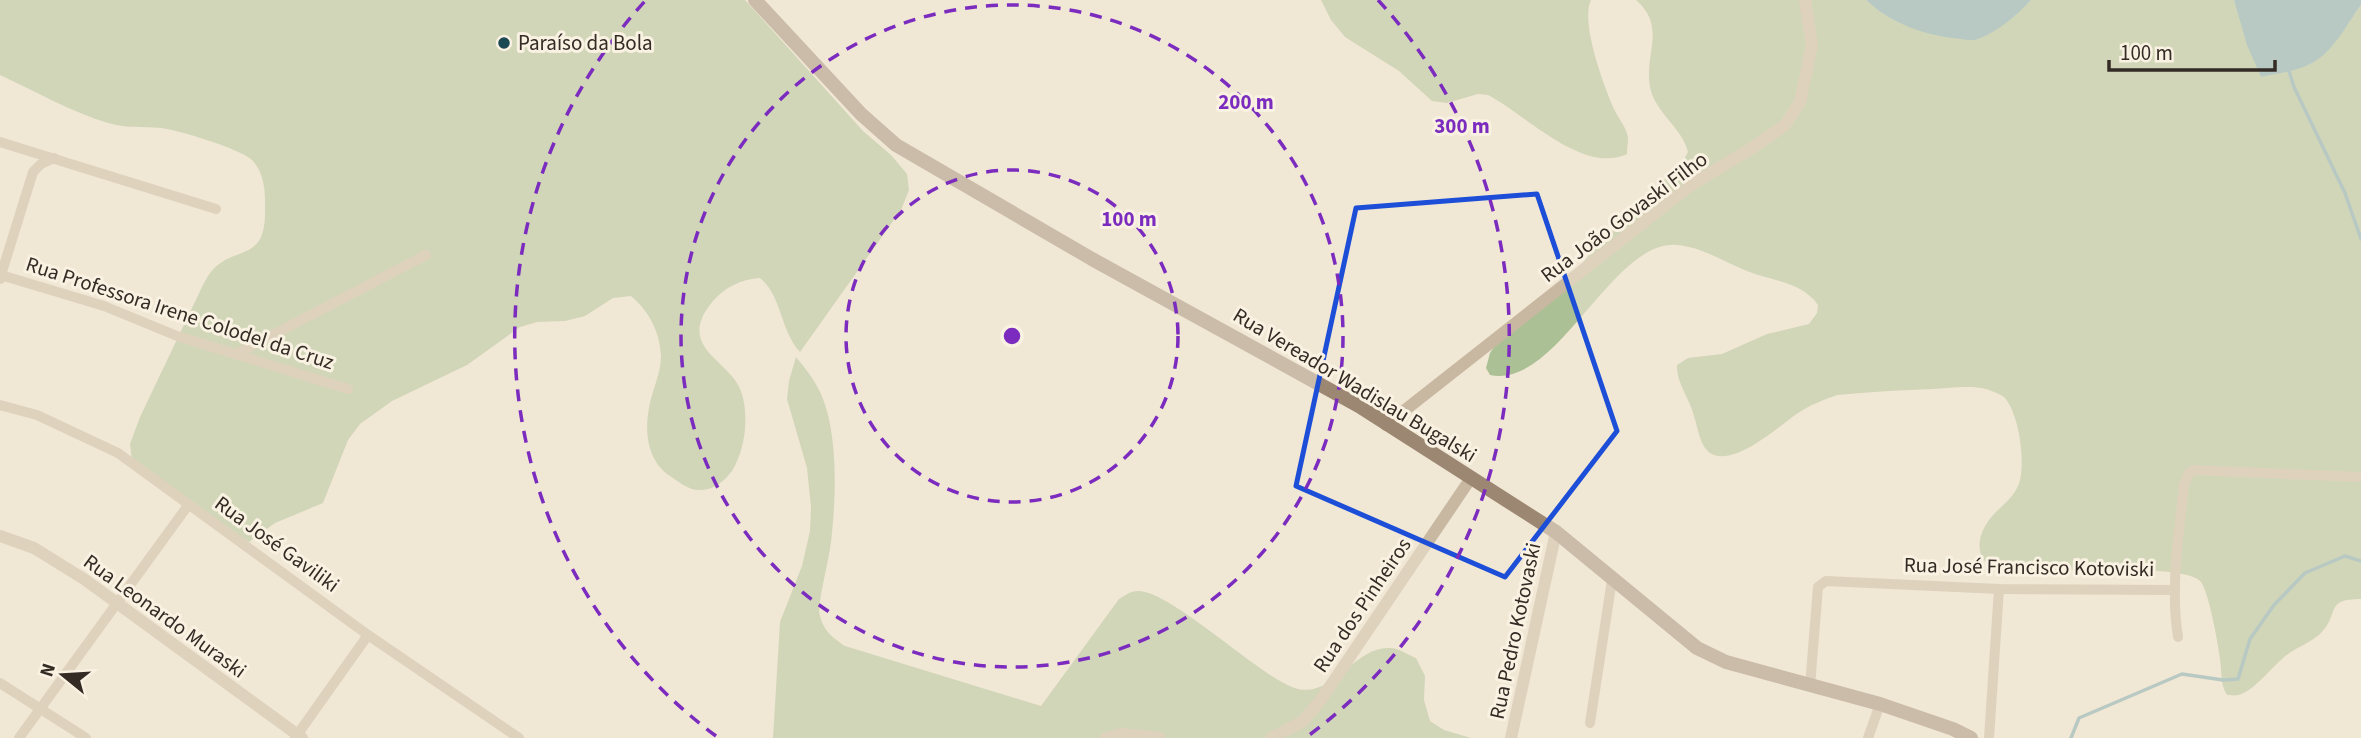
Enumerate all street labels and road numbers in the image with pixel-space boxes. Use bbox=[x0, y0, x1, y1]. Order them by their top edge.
street label: Rua João Govaski Filho bbox=[1534, 144, 1714, 290]
street label: Rua Professora Irene Colodel da Cruz bbox=[22, 249, 338, 377]
street label: Rua Vereador Wadislau Bugalski bbox=[1227, 300, 1483, 470]
street label: Rua José Gaviliki bbox=[208, 488, 346, 600]
street label: Rua dos Pinheiros bbox=[1306, 531, 1418, 678]
street label: Rua Pedro Kotovaski bbox=[1482, 540, 1548, 722]
street label: Rua Leonardo Muraski bbox=[77, 547, 253, 685]
street label: Rua José Francisco Kotoviski bbox=[1903, 550, 2155, 584]

